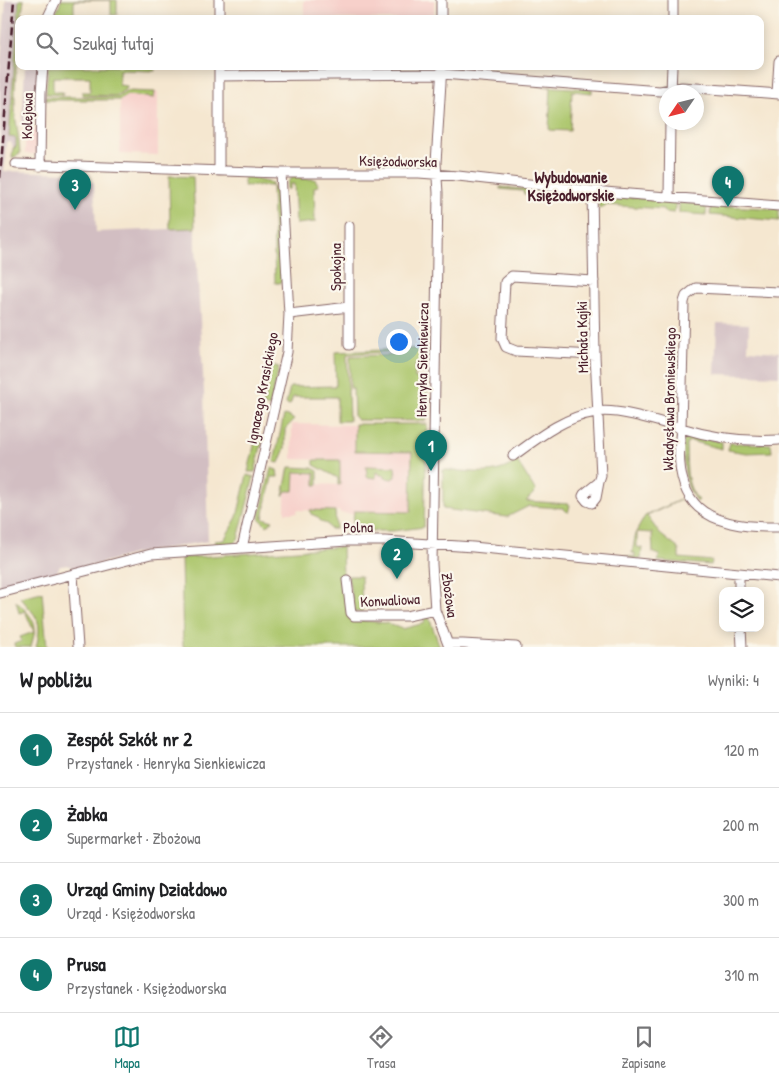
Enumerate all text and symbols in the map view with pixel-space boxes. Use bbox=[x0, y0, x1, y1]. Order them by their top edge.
search box bbox=[15, 15, 764, 70]
icon: search bbox=[33, 29, 61, 57]
text: Szukaj tutaj bbox=[73, 30, 154, 56]
north arrow bbox=[659, 85, 704, 130]
street label: Kolejowa bbox=[16, 93, 38, 139]
street label: Księżodworska bbox=[359, 150, 437, 172]
district label: Wybudowanie Księżodworskie bbox=[528, 166, 615, 206]
pin: 4 bbox=[712, 166, 744, 207]
pin: 3 bbox=[59, 169, 91, 210]
street label: Spokojna bbox=[325, 243, 346, 291]
street label: Michała Kajki bbox=[571, 301, 593, 373]
street label: Henryka Sienkiewicza bbox=[411, 302, 433, 417]
street label: Władysława Broniewskiego bbox=[657, 327, 681, 471]
your location bbox=[386, 329, 412, 355]
street label: Ignacego Krasickiego bbox=[241, 330, 283, 446]
pin: 1 bbox=[415, 430, 447, 471]
street label: Polna bbox=[343, 516, 373, 538]
pin: 2 bbox=[381, 538, 413, 579]
street label: Zbożowa bbox=[436, 571, 464, 619]
map controls bbox=[719, 587, 764, 632]
button: layers bbox=[719, 587, 764, 632]
street label: Konwaliowa bbox=[360, 588, 420, 612]
text: W pobliżu bbox=[20, 665, 92, 694]
text: Wyniki: 4 bbox=[708, 669, 759, 691]
text: Zespół Szkół nr 2 bbox=[67, 726, 192, 752]
text: 1 bbox=[33, 739, 39, 761]
text: 120 m bbox=[724, 739, 759, 761]
text: Przystanek · Henryka Sienkiewicza bbox=[67, 752, 265, 774]
text: Żabka bbox=[67, 801, 107, 827]
text: 2 bbox=[32, 814, 40, 836]
text: 200 m bbox=[723, 814, 759, 836]
text: Supermarket · Zbożowa bbox=[67, 827, 201, 849]
text: Urząd Gminy Działdowo bbox=[67, 876, 227, 902]
text: 3 bbox=[32, 889, 40, 911]
text: 300 m bbox=[723, 889, 759, 911]
text: Urząd · Księżodworska bbox=[67, 902, 195, 924]
text: Prusa bbox=[67, 951, 106, 977]
text: 4 bbox=[33, 964, 39, 986]
text: 310 m bbox=[724, 964, 759, 986]
text: Przystanek · Księżodworska bbox=[67, 977, 226, 999]
tab: Mapa bbox=[113, 1023, 141, 1072]
tab: Trasa bbox=[367, 1023, 395, 1072]
tab: Zapisane bbox=[621, 1023, 666, 1072]

